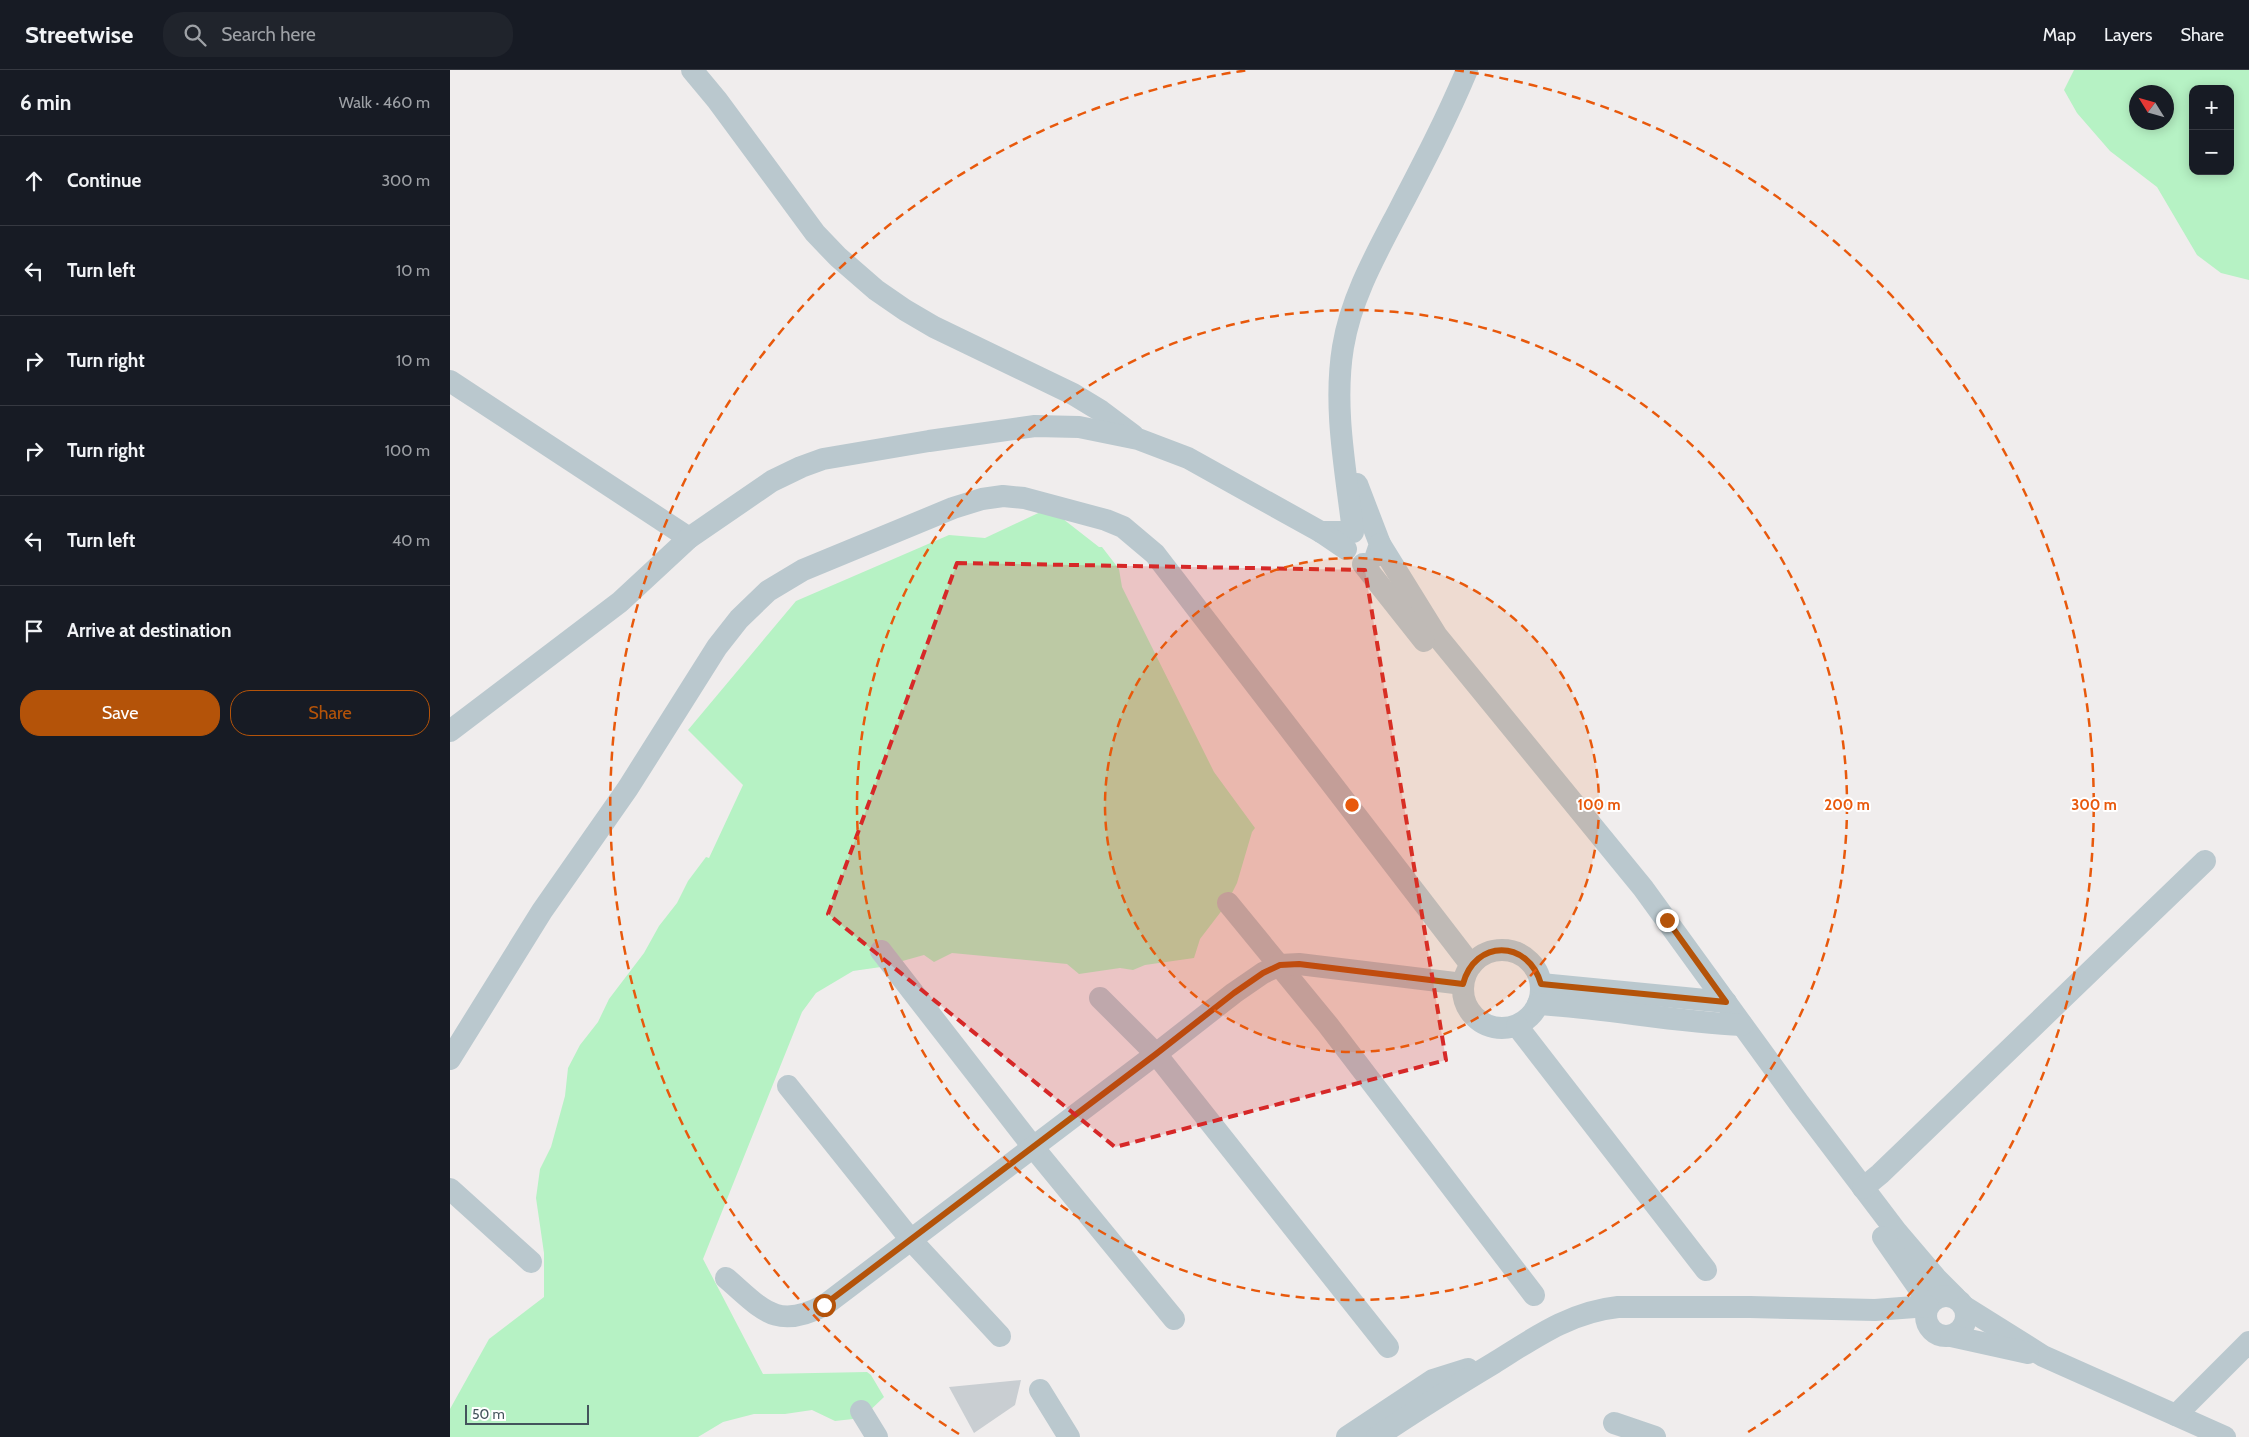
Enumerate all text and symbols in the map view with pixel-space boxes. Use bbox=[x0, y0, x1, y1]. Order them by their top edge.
search box bbox=[163, 12, 513, 57]
text: Streetwise bbox=[25, 20, 133, 49]
icon: search bbox=[181, 21, 209, 49]
text: Search here bbox=[221, 23, 316, 46]
text: Map bbox=[2043, 24, 2076, 46]
text: Layers bbox=[2104, 24, 2153, 46]
text: Share bbox=[2181, 24, 2224, 46]
north arrow bbox=[2129, 85, 2174, 130]
map controls bbox=[2189, 85, 2234, 175]
button: + bbox=[2189, 85, 2234, 130]
text: 6 min bbox=[20, 90, 71, 115]
text: Walk · 460 m bbox=[339, 93, 430, 112]
button: − bbox=[2189, 130, 2234, 175]
icon: ahead bbox=[20, 167, 48, 195]
text: Continue bbox=[67, 169, 141, 192]
text: 300 m bbox=[381, 171, 430, 190]
icon: left bbox=[20, 257, 48, 285]
text: Turn left bbox=[67, 259, 135, 282]
text: 10 m bbox=[396, 261, 430, 280]
icon: right bbox=[20, 347, 48, 375]
text: Turn right bbox=[67, 349, 145, 372]
text: 10 m bbox=[396, 351, 430, 370]
icon: right bbox=[20, 437, 48, 465]
text: Turn right bbox=[67, 439, 145, 462]
text: 100 m bbox=[385, 441, 430, 460]
icon: left bbox=[20, 527, 48, 555]
text: Turn left bbox=[67, 529, 135, 552]
text: 40 m bbox=[392, 531, 430, 550]
icon: arrive bbox=[20, 617, 48, 645]
text: Arrive at destination bbox=[67, 619, 231, 642]
button: Save bbox=[20, 690, 220, 736]
button: Share bbox=[230, 690, 430, 736]
centre of rings bbox=[1343, 796, 1361, 814]
text: 100 m bbox=[1577, 796, 1621, 814]
text: 200 m bbox=[1824, 796, 1870, 814]
text: 300 m bbox=[2071, 796, 2117, 814]
route end bbox=[1656, 909, 1679, 932]
route start bbox=[813, 1294, 836, 1317]
scale bar bbox=[465, 1402, 589, 1425]
text: 50 m bbox=[472, 1405, 505, 1423]

